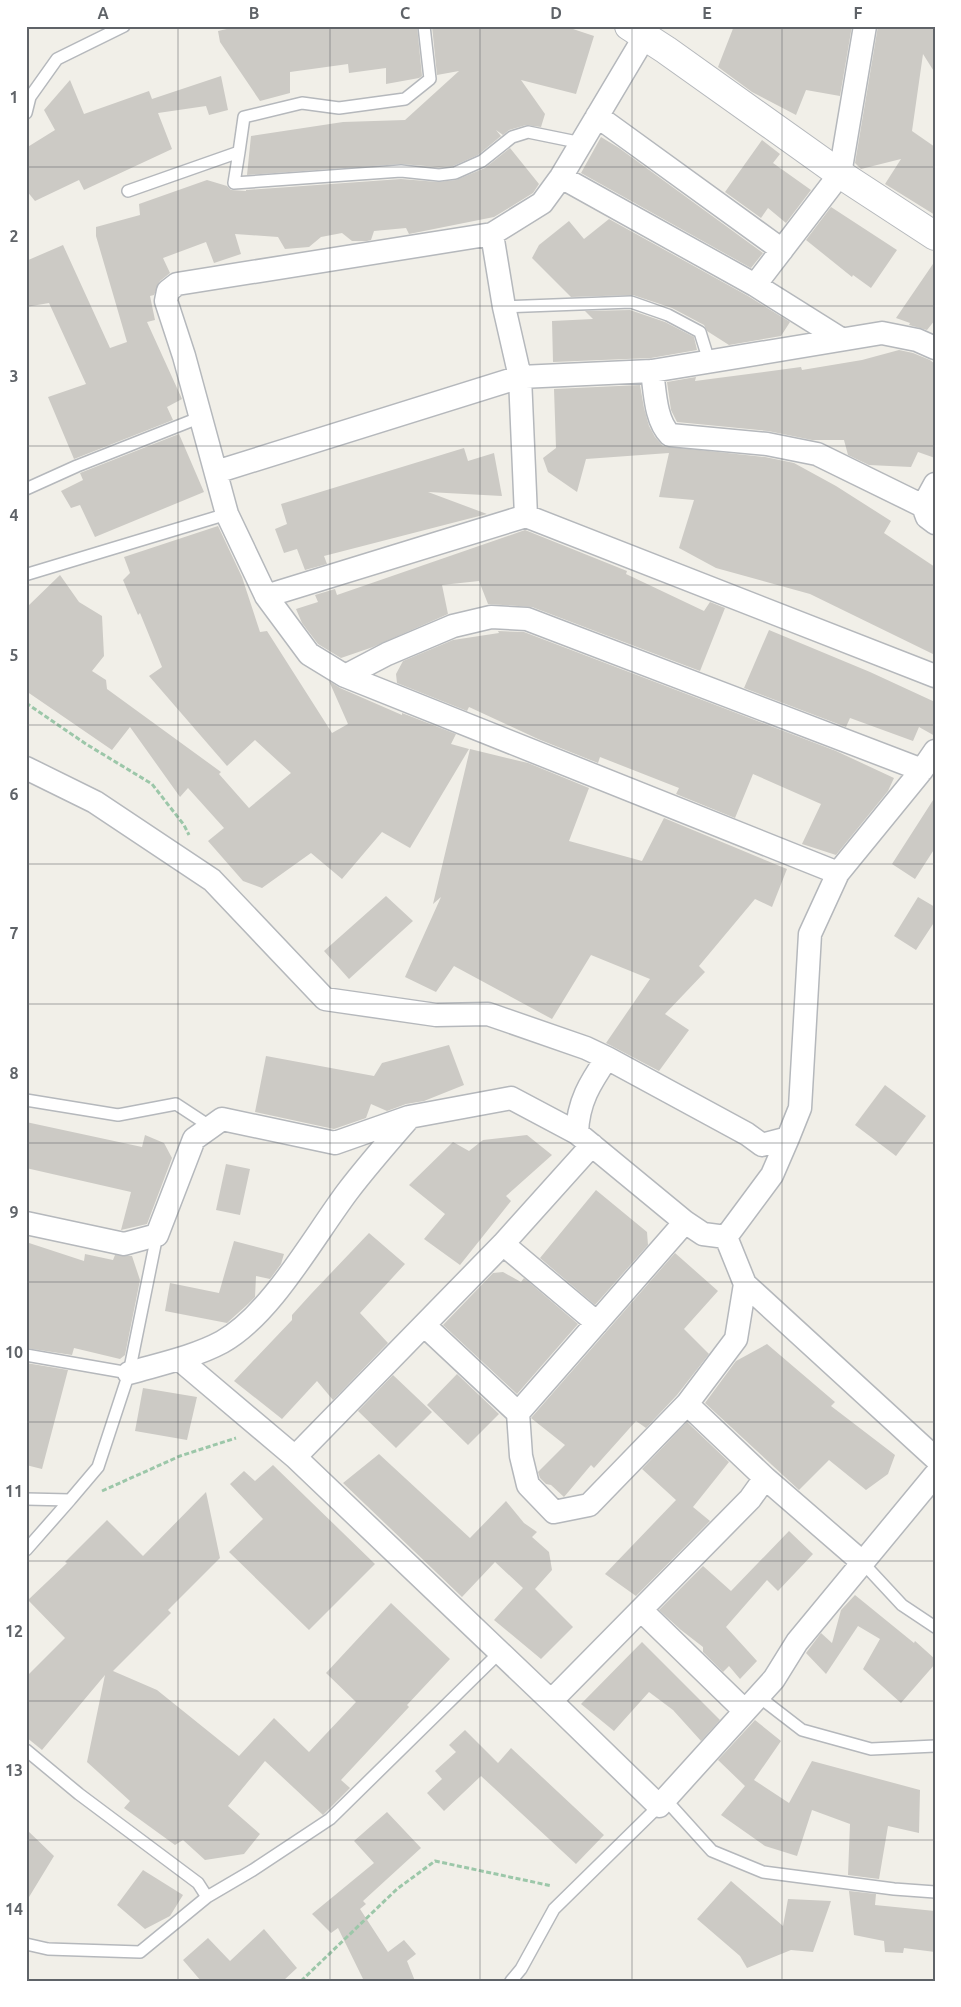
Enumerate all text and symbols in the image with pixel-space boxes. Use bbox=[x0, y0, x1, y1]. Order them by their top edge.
text: A bbox=[97, 4, 109, 22]
text: B bbox=[249, 4, 259, 22]
text: C bbox=[400, 4, 410, 22]
text: D bbox=[550, 4, 562, 22]
text: E bbox=[702, 4, 712, 22]
text: F bbox=[854, 4, 863, 22]
text: 1 bbox=[9, 88, 19, 106]
text: 2 bbox=[9, 227, 19, 245]
text: 3 bbox=[9, 367, 19, 385]
text: 4 bbox=[9, 506, 19, 524]
text: 5 bbox=[9, 646, 19, 664]
text: 6 bbox=[9, 785, 19, 803]
text: 7 bbox=[9, 924, 19, 942]
text: 8 bbox=[9, 1064, 19, 1082]
text: 9 bbox=[9, 1203, 19, 1221]
text: 10 bbox=[5, 1343, 23, 1361]
text: 11 bbox=[5, 1482, 23, 1500]
text: 12 bbox=[5, 1622, 23, 1640]
text: 13 bbox=[5, 1761, 23, 1779]
text: 14 bbox=[5, 1900, 23, 1918]

